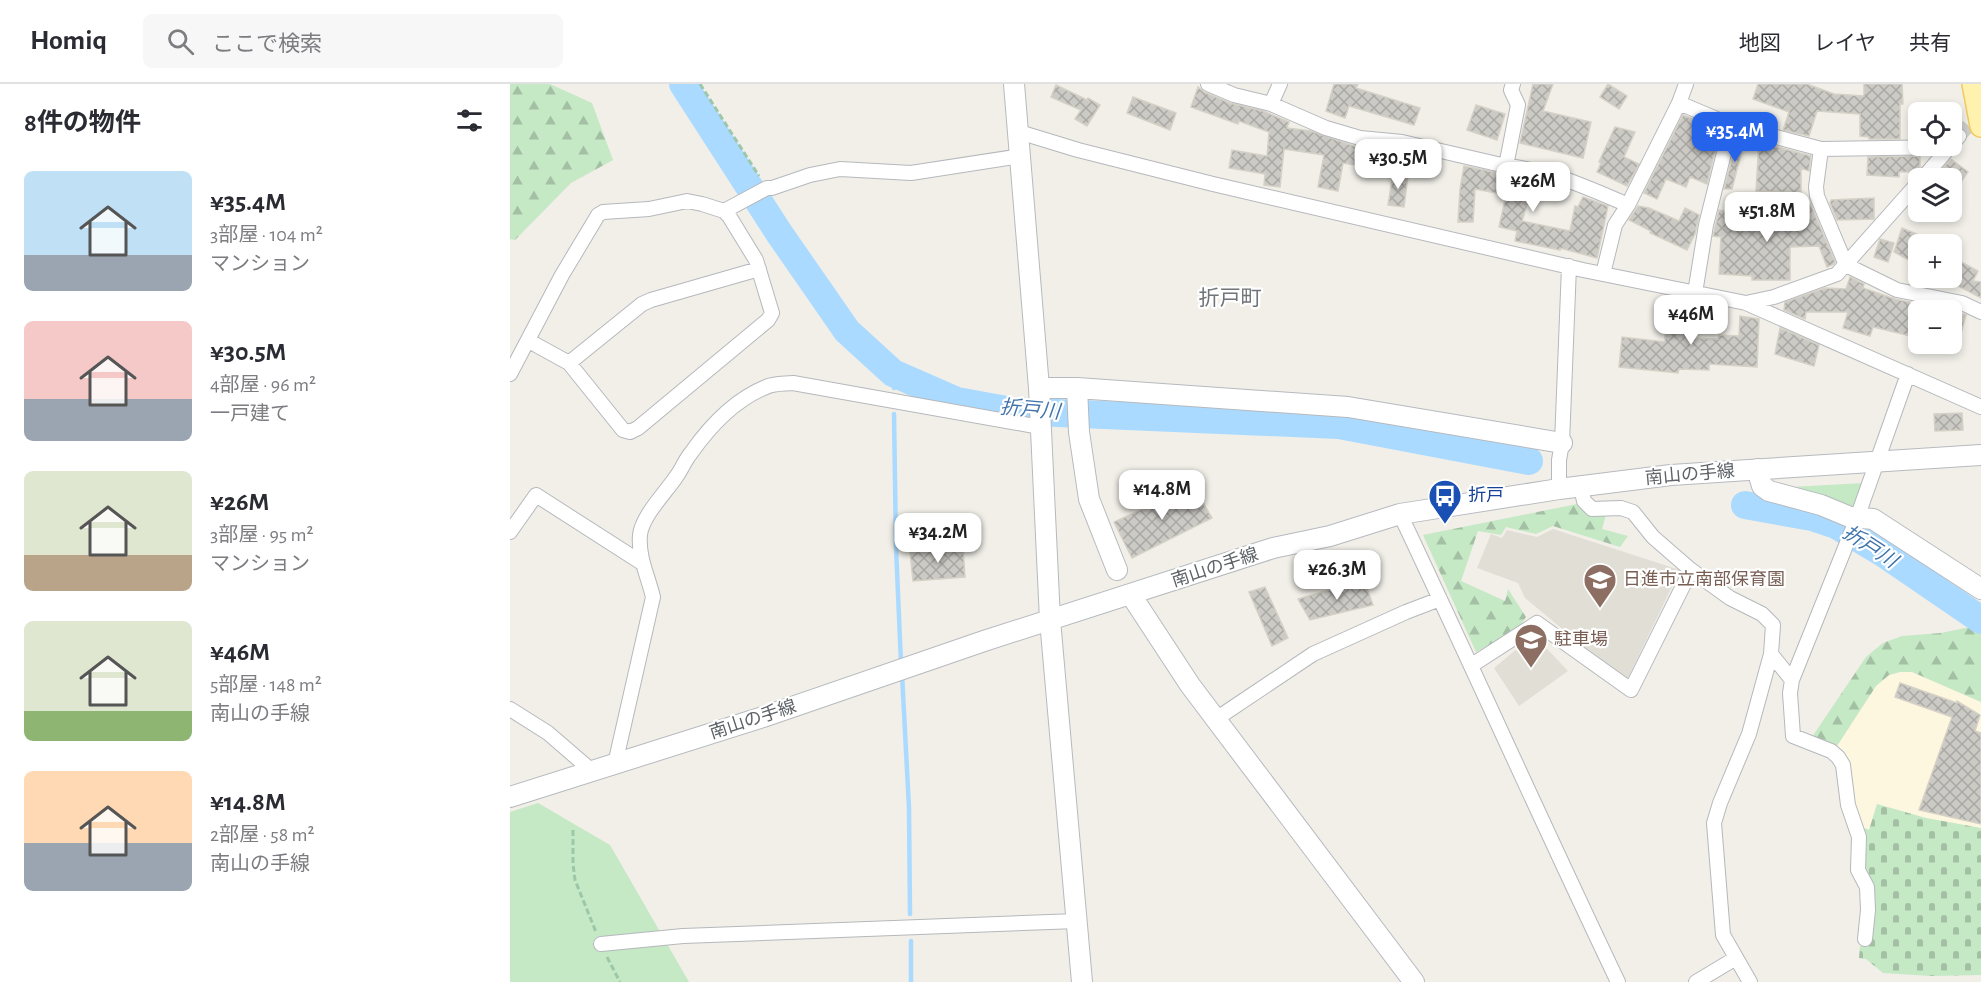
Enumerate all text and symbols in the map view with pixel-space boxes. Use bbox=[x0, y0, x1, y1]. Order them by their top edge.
search box bbox=[143, 14, 563, 68]
icon: search bbox=[164, 25, 197, 58]
text: Homiq bbox=[30, 27, 107, 55]
text: ここで検索 bbox=[212, 33, 322, 55]
text: 地図 bbox=[1739, 33, 1781, 54]
text: レイヤ bbox=[1814, 33, 1876, 54]
text: 共有 bbox=[1909, 33, 1951, 54]
map controls bbox=[1908, 102, 1962, 354]
button: locate bbox=[1908, 102, 1962, 156]
icon: filters bbox=[453, 104, 486, 137]
text: 8件の物件 bbox=[24, 110, 141, 136]
pin: ¥35.4M bbox=[1686, 112, 1784, 163]
text: ¥35.4M bbox=[1706, 121, 1764, 141]
pin: ¥30.5M bbox=[1349, 139, 1447, 190]
text: ¥30.5M bbox=[1369, 148, 1427, 168]
pin: ¥26M bbox=[1497, 162, 1569, 213]
button: layers bbox=[1908, 168, 1962, 222]
text: ¥26M bbox=[1510, 171, 1556, 191]
text: ¥35.4M bbox=[210, 189, 286, 215]
pin: ¥51.8M bbox=[1718, 192, 1816, 243]
icon: home bbox=[72, 195, 144, 267]
text: ¥51.8M bbox=[1739, 201, 1795, 221]
text: 3部屋 · 104 m² bbox=[210, 225, 323, 245]
button: + bbox=[1908, 234, 1962, 288]
text: マンション bbox=[210, 254, 310, 274]
district label: 折戸町 bbox=[1199, 287, 1262, 309]
pin: ¥46M bbox=[1655, 295, 1727, 346]
button: − bbox=[1908, 300, 1962, 354]
text: ¥46M bbox=[1668, 304, 1714, 324]
text: ¥30.5M bbox=[210, 339, 286, 365]
icon: home bbox=[72, 345, 144, 417]
text: 4部屋 · 96 m² bbox=[210, 375, 316, 395]
water label: 折戸川 bbox=[999, 396, 1063, 423]
text: 一戸建て bbox=[210, 404, 290, 424]
street label: 南山の手線 bbox=[1644, 460, 1736, 488]
pin: ¥14.8M bbox=[1113, 470, 1211, 521]
bus stop icon: 折戸 bbox=[1427, 478, 1463, 525]
text: ¥14.8M bbox=[1133, 479, 1191, 499]
place label: 折戸 bbox=[1468, 486, 1504, 505]
text: ¥26M bbox=[210, 489, 269, 515]
icon: home bbox=[72, 495, 144, 567]
pin: ¥34.2M bbox=[889, 513, 987, 564]
water label: 折戸川 bbox=[1839, 521, 1903, 573]
text: ¥34.2M bbox=[908, 522, 968, 542]
text: 3部屋 · 95 m² bbox=[210, 525, 313, 545]
street label: 南山の手線 bbox=[1169, 544, 1261, 590]
pin: ¥26.3M bbox=[1288, 550, 1386, 601]
text: マンション bbox=[210, 554, 310, 574]
text: ¥26.3M bbox=[1308, 559, 1366, 579]
school or university icon: 日進市立南部保育園 bbox=[1582, 562, 1618, 609]
place label: 日進市立南部保育園 bbox=[1623, 569, 1785, 589]
school or university icon: 駐車場 bbox=[1513, 622, 1549, 669]
place label: 駐車場 bbox=[1554, 630, 1608, 649]
text: ¥46M bbox=[210, 639, 270, 665]
icon: home bbox=[72, 645, 144, 717]
text: 5部屋 · 148 m² bbox=[210, 675, 322, 695]
street label: 南山の手線 bbox=[707, 696, 799, 742]
text: 南山の手線 bbox=[210, 704, 310, 724]
text: ¥14.8M bbox=[210, 789, 286, 815]
icon: home bbox=[72, 795, 144, 867]
text: 2部屋 · 58 m² bbox=[210, 825, 314, 845]
text: 南山の手線 bbox=[210, 854, 310, 874]

